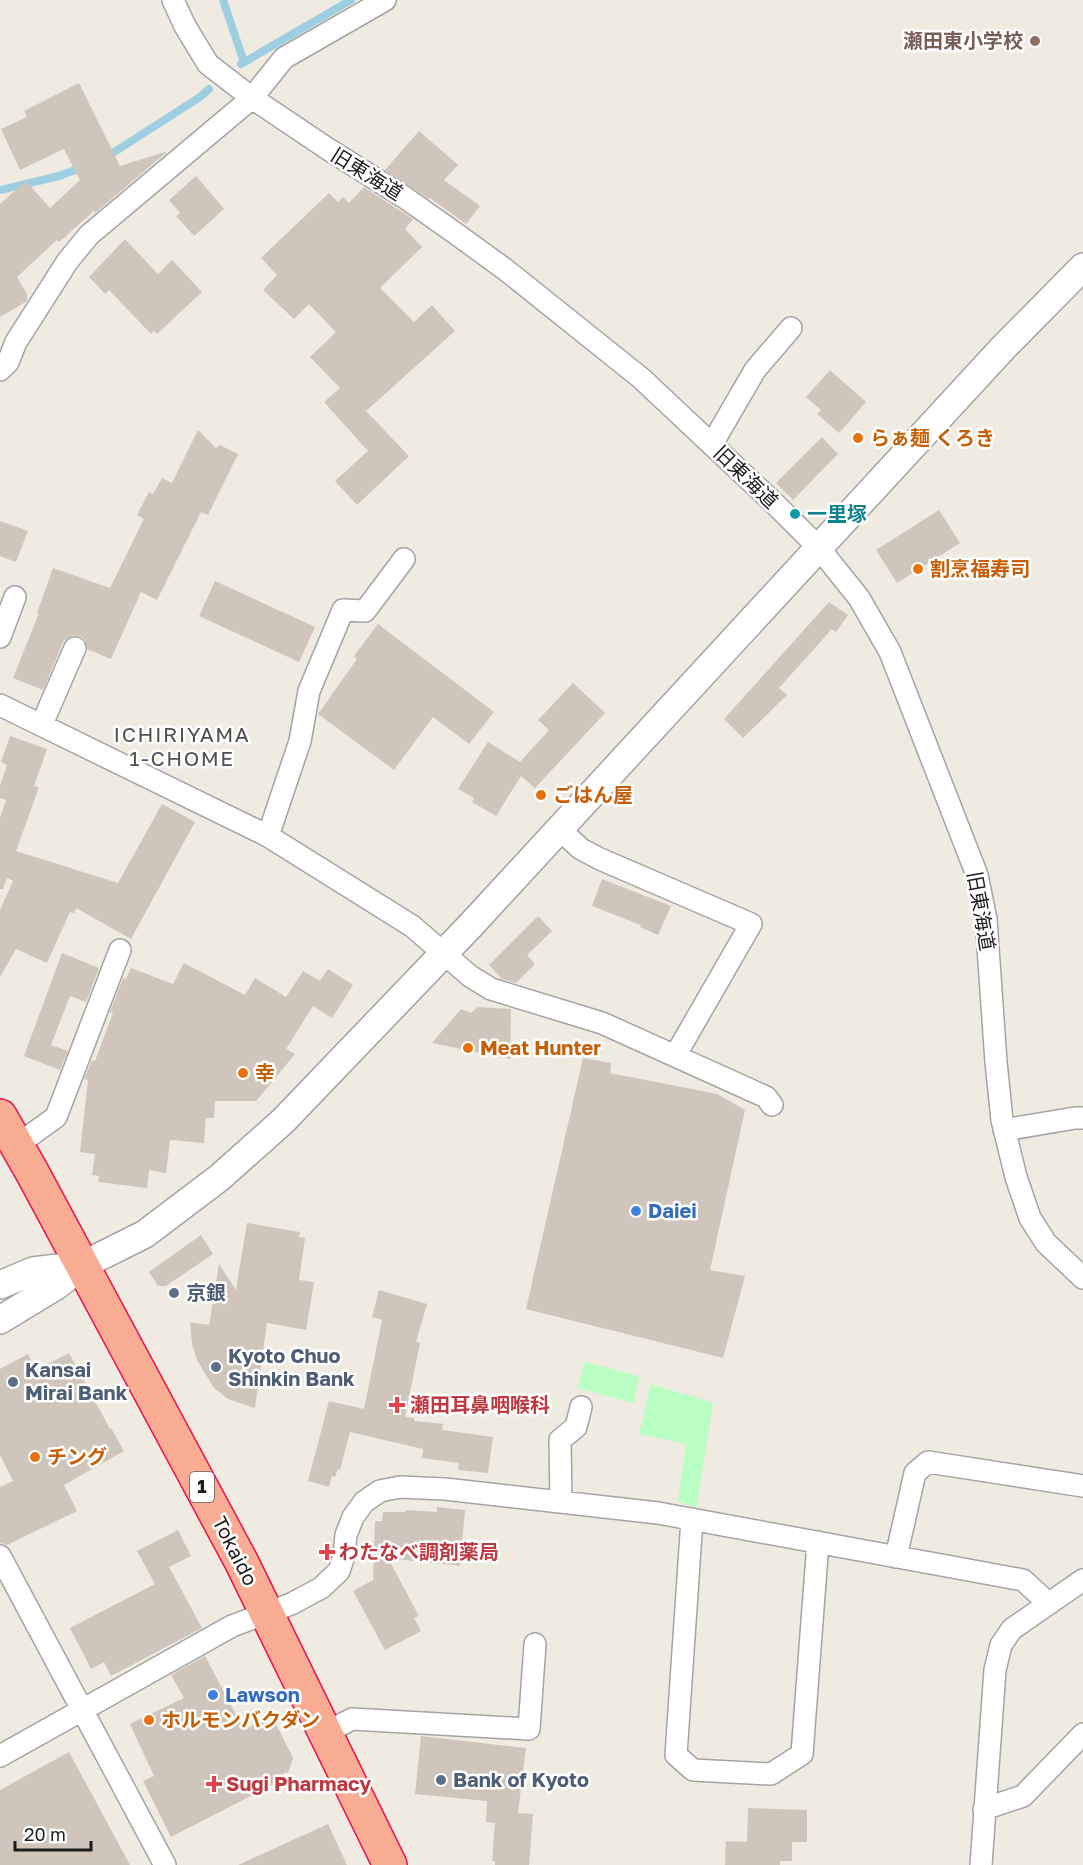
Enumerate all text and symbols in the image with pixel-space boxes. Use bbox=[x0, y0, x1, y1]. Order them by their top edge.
place label: 瀬田東小学校 bbox=[903, 28, 1023, 52]
marker: 瀬田東小学校 bbox=[1028, 34, 1042, 48]
street label: 旧東海道 bbox=[327, 142, 408, 205]
place label: らぁ麺 くろき bbox=[870, 425, 995, 449]
marker: らぁ麺 くろき bbox=[851, 431, 865, 445]
street label: 旧東海道 bbox=[710, 440, 784, 513]
place label: 一里塚 bbox=[807, 501, 867, 525]
marker: 一里塚 bbox=[788, 507, 802, 521]
place label: 割烹福寿司 bbox=[930, 556, 1030, 580]
marker: 割烹福寿司 bbox=[911, 562, 925, 576]
district label: ICHIRIYAMA 1-CHOME bbox=[114, 721, 250, 771]
place label: ごはん屋 bbox=[553, 782, 633, 806]
marker: ごはん屋 bbox=[534, 788, 548, 802]
street label: 旧東海道 bbox=[963, 869, 1001, 952]
place label: Meat Hunter bbox=[480, 1035, 601, 1059]
marker: Meat Hunter bbox=[461, 1041, 475, 1055]
place label: 幸 bbox=[255, 1060, 275, 1084]
marker: 幸 bbox=[236, 1066, 250, 1080]
place label: Daiei bbox=[648, 1198, 697, 1222]
marker: Daiei bbox=[629, 1204, 643, 1218]
place label: 京銀 bbox=[186, 1280, 226, 1304]
marker: 京銀 bbox=[167, 1286, 181, 1300]
place label: Kyoto Chuo Shinkin Bank bbox=[228, 1343, 355, 1390]
place label: Kansai Mirai Bank bbox=[25, 1357, 128, 1404]
marker: Kyoto Chuo Shinkin Bank bbox=[209, 1360, 223, 1374]
marker: Kansai Mirai Bank bbox=[6, 1375, 20, 1389]
place label: 瀬田耳鼻咽喉科 bbox=[410, 1392, 550, 1416]
marker: 瀬田耳鼻咽喉科 bbox=[388, 1396, 406, 1414]
place label: チング bbox=[47, 1444, 107, 1468]
marker: チング bbox=[28, 1450, 42, 1464]
road number: 1 bbox=[190, 1472, 214, 1502]
street label: Tokaido bbox=[208, 1512, 264, 1589]
place label: わたなべ調剤薬局 bbox=[339, 1539, 499, 1563]
marker: わたなべ調剤薬局 bbox=[320, 1545, 334, 1559]
place label: Lawson bbox=[225, 1682, 300, 1706]
marker: Lawson bbox=[206, 1688, 220, 1702]
place label: ホルモンバクダン bbox=[161, 1707, 320, 1731]
marker: ホルモンバクダン bbox=[142, 1713, 156, 1727]
place label: Bank of Kyoto bbox=[453, 1767, 589, 1791]
place label: Sugi Pharmacy bbox=[226, 1771, 371, 1795]
marker: Bank of Kyoto bbox=[434, 1773, 448, 1787]
marker: Sugi Pharmacy bbox=[207, 1777, 221, 1791]
scale bar bbox=[15, 1814, 92, 1852]
text: 20 m bbox=[24, 1823, 66, 1845]

